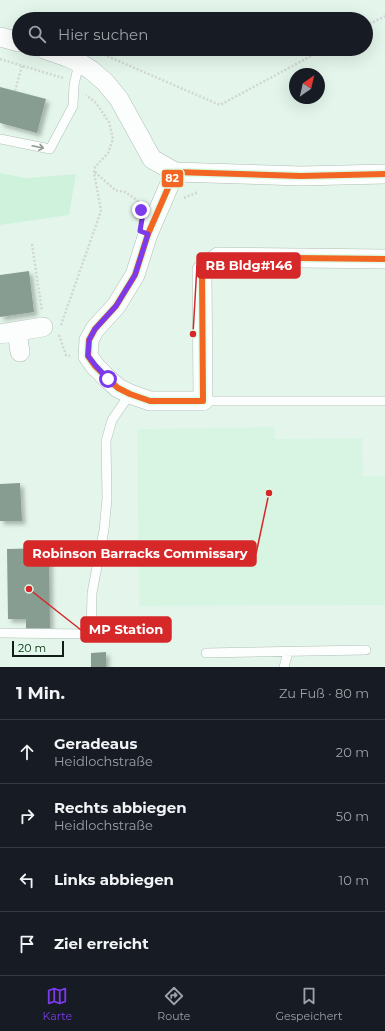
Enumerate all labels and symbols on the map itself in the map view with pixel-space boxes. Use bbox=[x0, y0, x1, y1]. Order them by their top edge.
north arrow bbox=[289, 68, 325, 104]
one-way arrow bbox=[31, 143, 44, 151]
line badge: 82 bbox=[161, 169, 184, 188]
text: 82 bbox=[165, 171, 179, 185]
route end bbox=[132, 201, 150, 219]
callout: RB Bldg#146 bbox=[197, 253, 300, 278]
text: RB Bldg#146 bbox=[206, 257, 293, 273]
route start bbox=[99, 370, 117, 388]
callout: Robinson Barracks Commissary bbox=[24, 541, 256, 566]
text: Robinson Barracks Commissary bbox=[32, 545, 248, 561]
callout: MP Station bbox=[81, 617, 171, 642]
text: MP Station bbox=[89, 621, 163, 637]
scale bar bbox=[12, 639, 64, 658]

